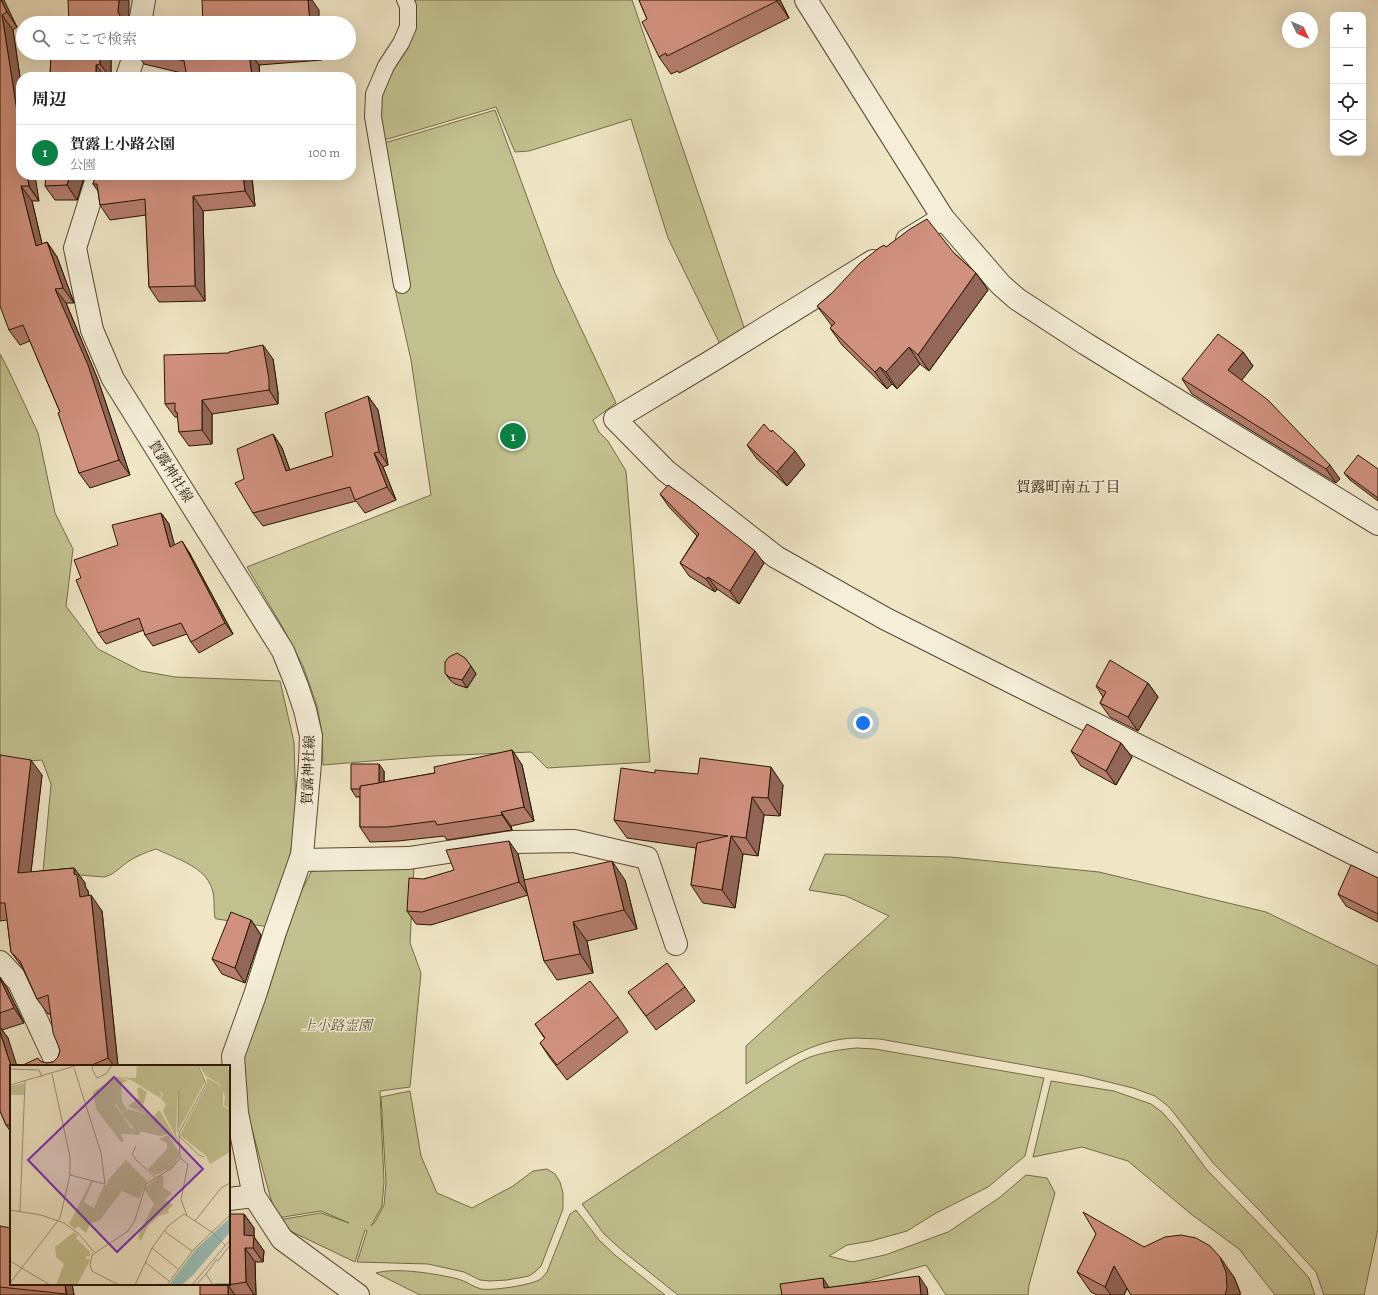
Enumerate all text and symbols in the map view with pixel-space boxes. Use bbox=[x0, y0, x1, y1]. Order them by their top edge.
north arrow bbox=[1282, 12, 1318, 48]
map controls bbox=[1330, 12, 1366, 156]
button: + bbox=[1330, 12, 1366, 48]
search box bbox=[16, 16, 356, 60]
icon: search bbox=[30, 27, 52, 49]
text: ここで検索 bbox=[62, 29, 137, 49]
button: − bbox=[1330, 48, 1366, 84]
button: locate bbox=[1330, 84, 1366, 120]
text: 周辺 bbox=[32, 88, 66, 111]
button: layers bbox=[1330, 120, 1366, 156]
text: 賀露上小路公園 bbox=[70, 134, 175, 154]
text: 1 bbox=[43, 144, 47, 161]
text: 100 m bbox=[308, 144, 340, 161]
text: 公園 bbox=[70, 156, 96, 173]
pin: 1 bbox=[500, 421, 526, 451]
street label: 賀露神社線 bbox=[144, 437, 197, 506]
district label: 賀露町南五丁目 bbox=[1015, 477, 1121, 497]
your location bbox=[853, 713, 873, 733]
street label: 賀露神社線 bbox=[298, 735, 319, 805]
park label: 上小路霊園 bbox=[302, 1016, 374, 1035]
inset map bbox=[10, 1065, 230, 1285]

